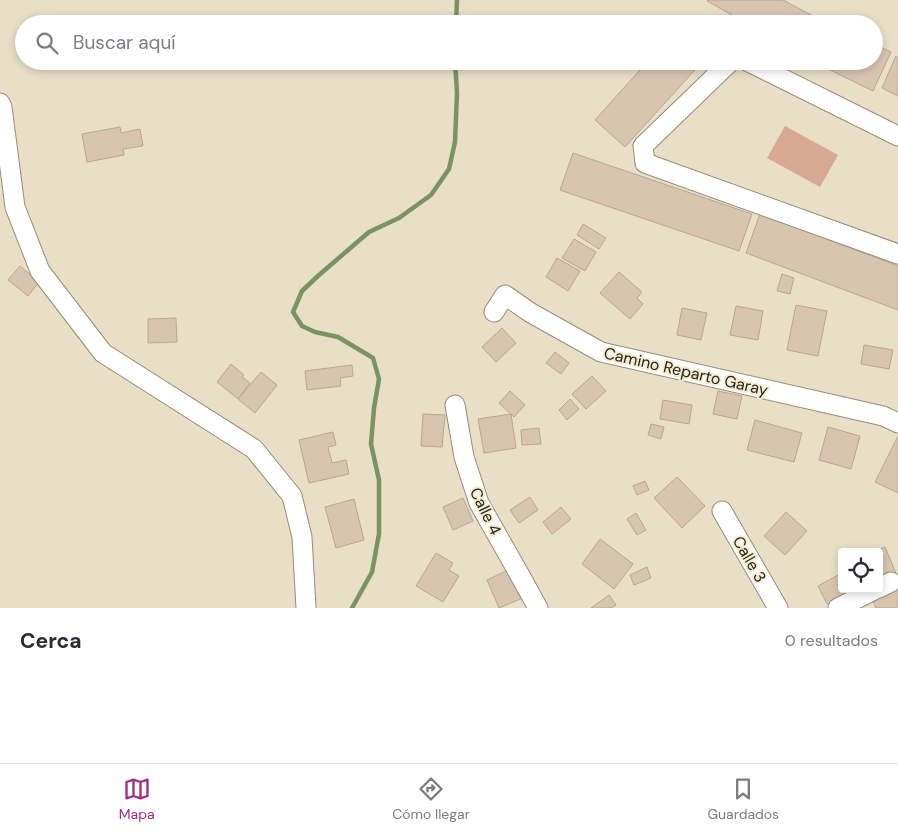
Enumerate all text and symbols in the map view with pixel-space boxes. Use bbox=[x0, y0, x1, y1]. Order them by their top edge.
search box bbox=[15, 15, 883, 70]
icon: search bbox=[33, 29, 61, 57]
text: Buscar aquí bbox=[73, 30, 176, 55]
street label: Camino Reparto Garay bbox=[602, 342, 770, 401]
street label: Calle 4 bbox=[465, 484, 506, 539]
street label: Calle 3 bbox=[728, 532, 771, 586]
map controls bbox=[838, 548, 883, 593]
button: locate bbox=[838, 548, 883, 593]
text: Cerca bbox=[20, 627, 82, 655]
text: 0 resultados bbox=[785, 630, 878, 651]
tab: Mapa bbox=[119, 775, 155, 823]
tab: Cómo llegar bbox=[392, 775, 470, 823]
tab: Guardados bbox=[707, 775, 779, 823]

